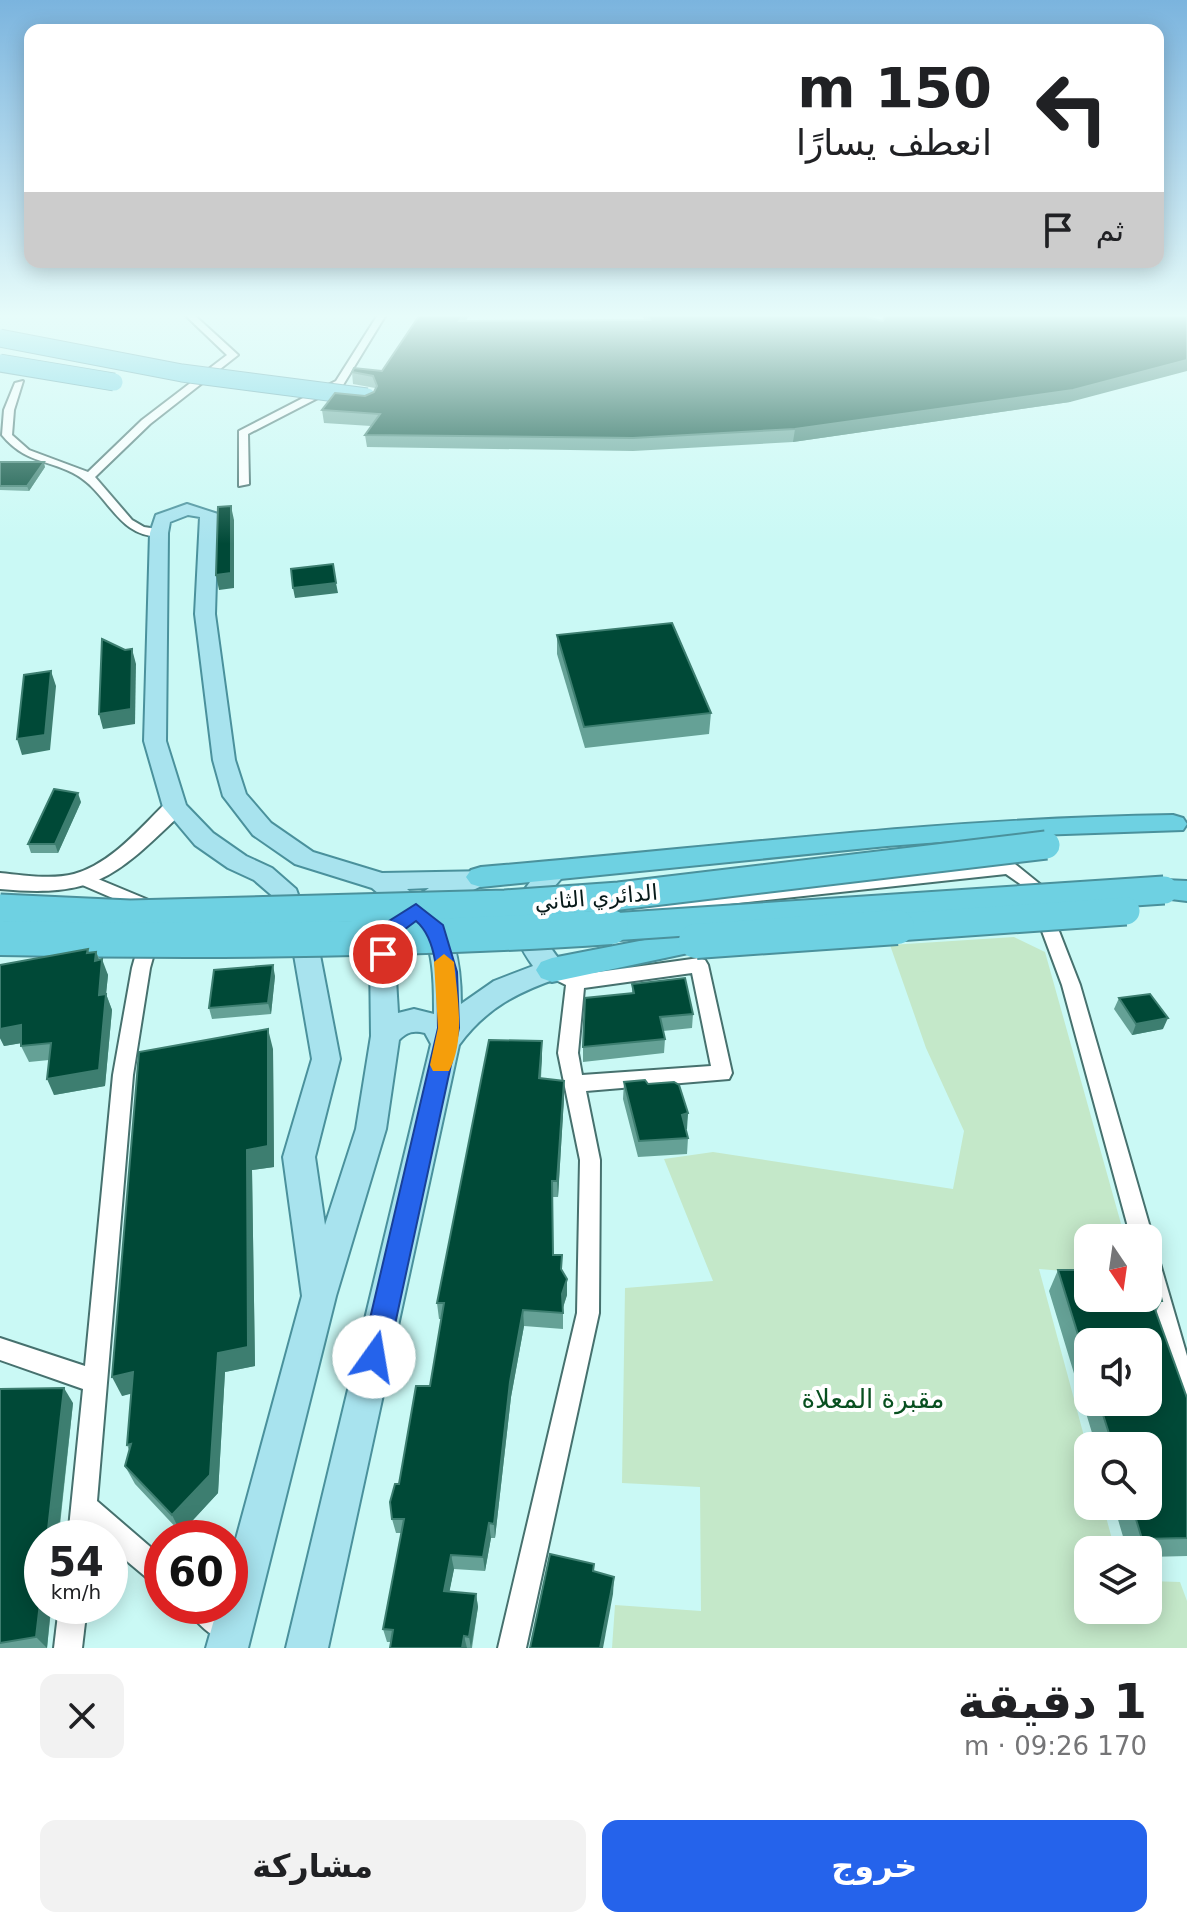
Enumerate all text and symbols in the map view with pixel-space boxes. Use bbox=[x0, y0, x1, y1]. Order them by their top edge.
text: 150 m bbox=[797, 55, 992, 120]
icon: left bbox=[1020, 56, 1124, 160]
text: انعطف يسارًا bbox=[796, 122, 992, 163]
icon: arrive bbox=[1036, 208, 1080, 252]
text: ثم bbox=[1096, 213, 1124, 248]
street label: الدائري الثاني bbox=[533, 880, 659, 916]
pin bbox=[349, 920, 417, 988]
icon: arrive bbox=[361, 932, 405, 976]
north arrow bbox=[1074, 1224, 1162, 1312]
map controls bbox=[1074, 1224, 1162, 1624]
position arrow bbox=[332, 1315, 416, 1399]
button: sound bbox=[1074, 1328, 1162, 1416]
park label: مقبرة المعلاة bbox=[801, 1384, 945, 1415]
button: search bbox=[1074, 1432, 1162, 1520]
speed limit sign: 60 bbox=[144, 1520, 248, 1624]
button: layers bbox=[1074, 1536, 1162, 1624]
text: 54 bbox=[48, 1539, 104, 1585]
text: km/h bbox=[51, 1580, 101, 1604]
text: 1 دقيقة bbox=[958, 1673, 1147, 1729]
button: close bbox=[40, 1674, 124, 1758]
text: 170 m · 09:26 bbox=[964, 1731, 1147, 1761]
button: مشاركة bbox=[40, 1820, 586, 1912]
button: خروج bbox=[602, 1820, 1147, 1912]

